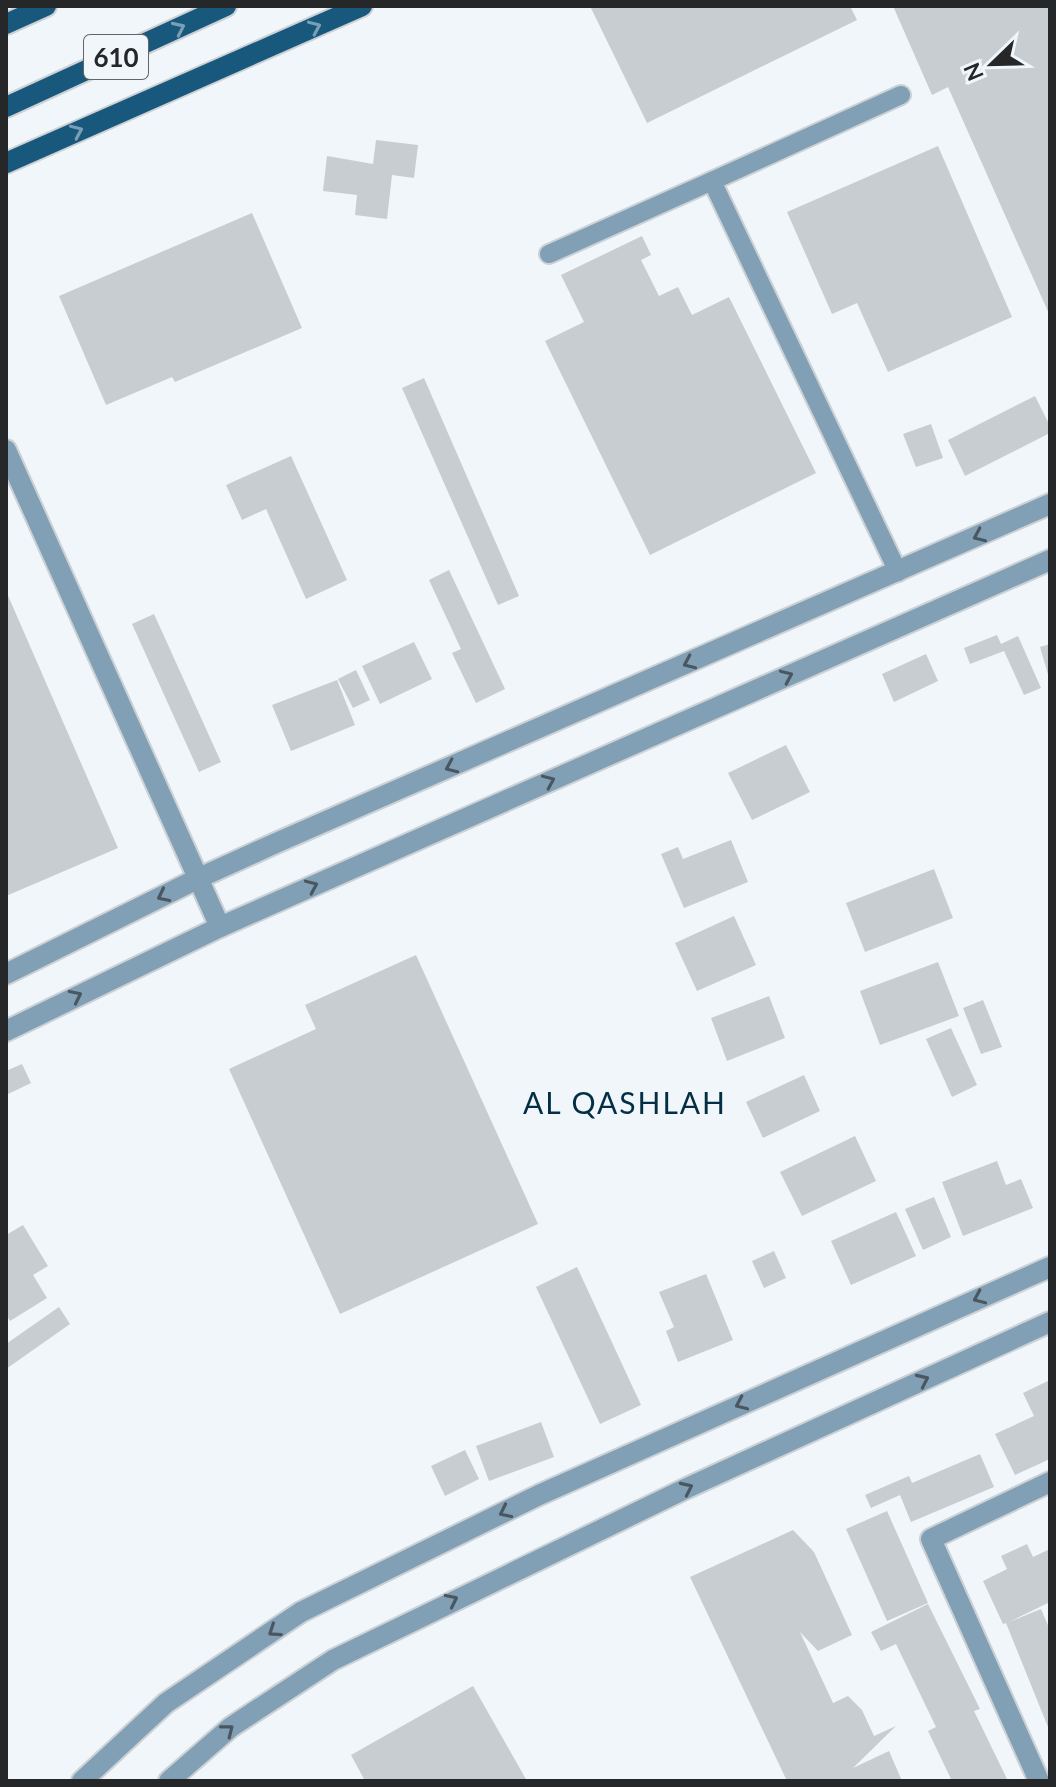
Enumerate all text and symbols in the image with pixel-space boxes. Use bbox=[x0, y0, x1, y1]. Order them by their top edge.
one-way arrow bbox=[307, 20, 321, 36]
one-way arrow bbox=[170, 22, 185, 38]
north arrow bbox=[952, 24, 1032, 104]
road number: 610 bbox=[84, 35, 148, 79]
text: N bbox=[957, 59, 989, 85]
one-way arrow bbox=[69, 125, 84, 141]
one-way arrow bbox=[973, 526, 987, 542]
one-way arrow bbox=[683, 653, 698, 669]
one-way arrow bbox=[779, 670, 793, 686]
one-way arrow bbox=[445, 757, 459, 773]
one-way arrow bbox=[541, 775, 556, 791]
one-way arrow bbox=[303, 880, 318, 896]
one-way arrow bbox=[156, 886, 171, 902]
one-way arrow bbox=[67, 990, 82, 1006]
district label: AL QASHLAH bbox=[523, 1084, 727, 1120]
one-way arrow bbox=[973, 1289, 987, 1305]
one-way arrow bbox=[915, 1374, 930, 1390]
one-way arrow bbox=[735, 1395, 750, 1411]
one-way arrow bbox=[679, 1482, 693, 1498]
one-way arrow bbox=[498, 1502, 513, 1518]
one-way arrow bbox=[444, 1594, 459, 1610]
one-way arrow bbox=[268, 1621, 282, 1636]
one-way arrow bbox=[219, 1726, 234, 1740]

